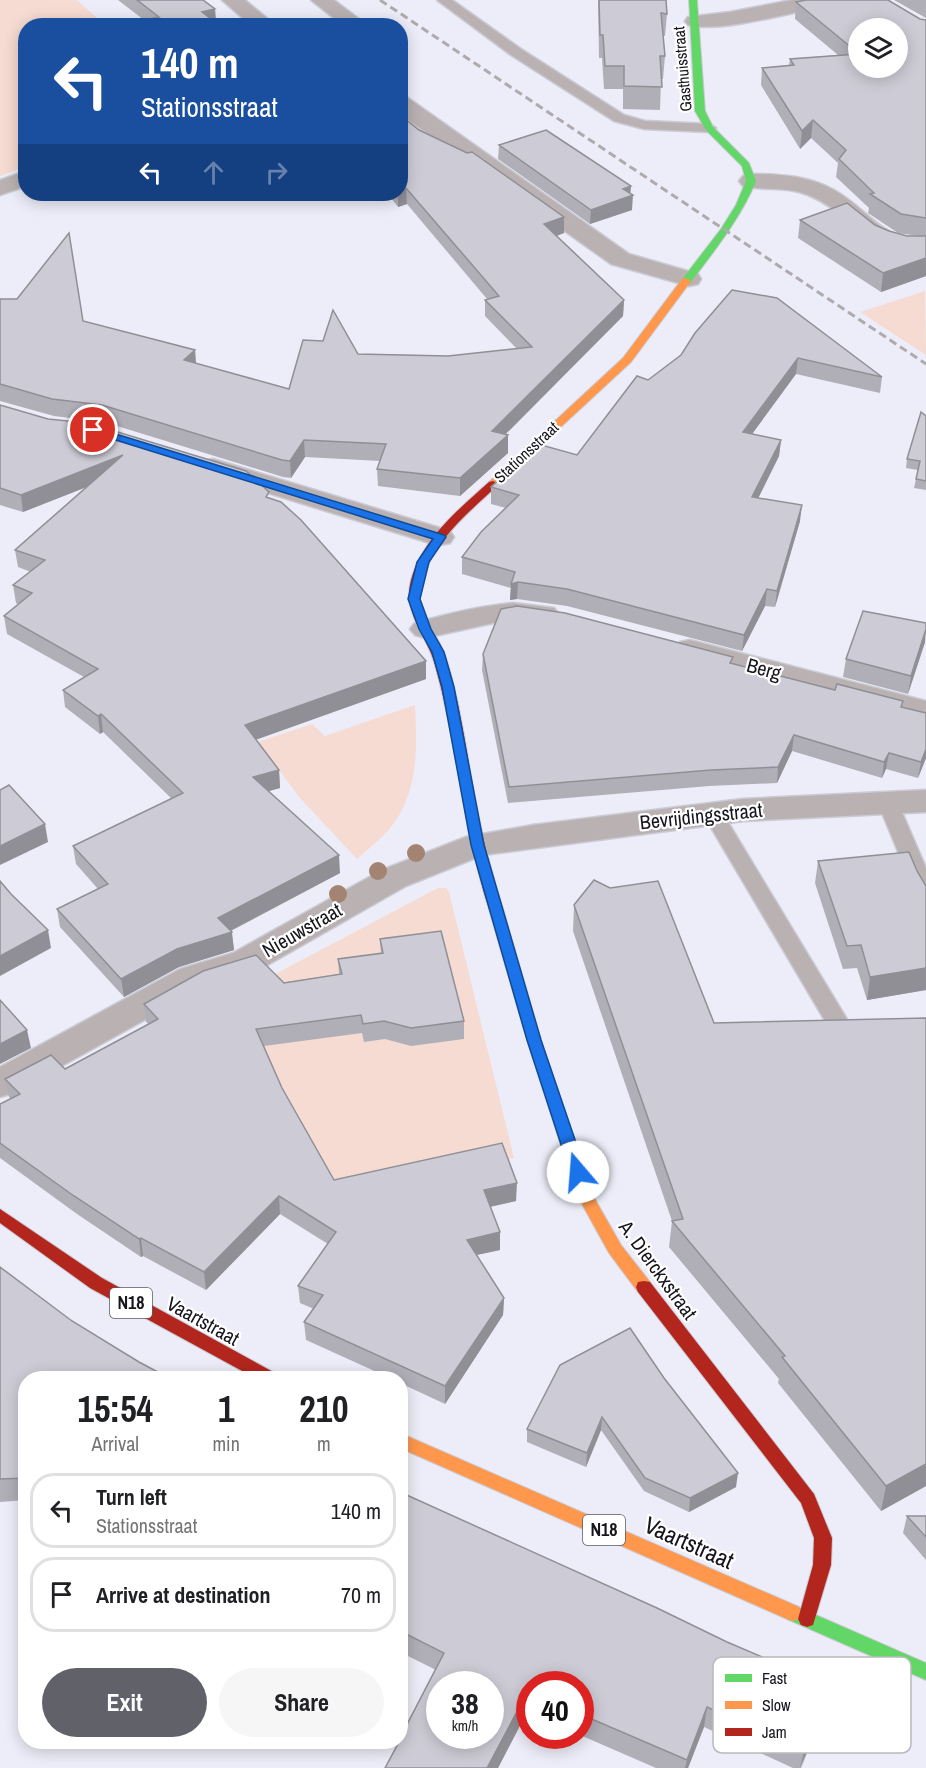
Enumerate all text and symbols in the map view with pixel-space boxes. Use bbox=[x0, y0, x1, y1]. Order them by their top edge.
map controls bbox=[848, 18, 908, 78]
button: layers bbox=[848, 18, 908, 78]
street label: Gasthuisstraat bbox=[667, 25, 697, 112]
text: 140 m bbox=[141, 35, 239, 91]
icon: left bbox=[42, 42, 120, 120]
text: Stationsstraat bbox=[141, 89, 278, 125]
icon: left bbox=[134, 156, 167, 189]
icon: ahead bbox=[197, 156, 230, 189]
icon: right bbox=[260, 156, 293, 189]
pin bbox=[67, 404, 118, 455]
icon: arrive bbox=[76, 413, 109, 446]
street label: Stationsstraat bbox=[489, 416, 563, 488]
street label: Berg bbox=[744, 651, 784, 686]
street label: Bevrijdingsstraat bbox=[638, 796, 764, 835]
street label: Nieuwstraat bbox=[257, 896, 347, 963]
position arrow bbox=[546, 1140, 610, 1204]
street label: A. Dierckxstraat bbox=[613, 1214, 704, 1325]
road number: N18 bbox=[110, 1288, 152, 1318]
street label: Vaartstraat bbox=[162, 1290, 245, 1352]
text: 15:54 bbox=[77, 1385, 153, 1433]
text: 1 bbox=[218, 1385, 234, 1433]
text: 210 bbox=[299, 1385, 349, 1433]
text: Arrival bbox=[92, 1430, 139, 1457]
text: min bbox=[212, 1430, 240, 1457]
text: m bbox=[317, 1430, 331, 1457]
text: Turn left bbox=[96, 1482, 167, 1512]
icon: left bbox=[45, 1494, 78, 1527]
text: 140 m bbox=[331, 1496, 381, 1526]
street label: Vaartstraat bbox=[640, 1508, 740, 1576]
text: Stationsstraat bbox=[96, 1512, 197, 1539]
road number: N18 bbox=[583, 1515, 625, 1545]
icon: arrive bbox=[45, 1578, 78, 1611]
text: Arrive at destination bbox=[96, 1580, 270, 1610]
text: 70 m bbox=[341, 1580, 381, 1610]
legend bbox=[713, 1657, 911, 1753]
text: Fast bbox=[762, 1667, 787, 1689]
button: Exit bbox=[42, 1668, 207, 1737]
button: Share bbox=[219, 1668, 384, 1737]
speed limit sign: 40 bbox=[516, 1671, 594, 1749]
text: 38 bbox=[451, 1683, 479, 1723]
text: Slow bbox=[762, 1694, 791, 1716]
text: km/h bbox=[452, 1715, 478, 1736]
text: Jam bbox=[762, 1721, 787, 1743]

